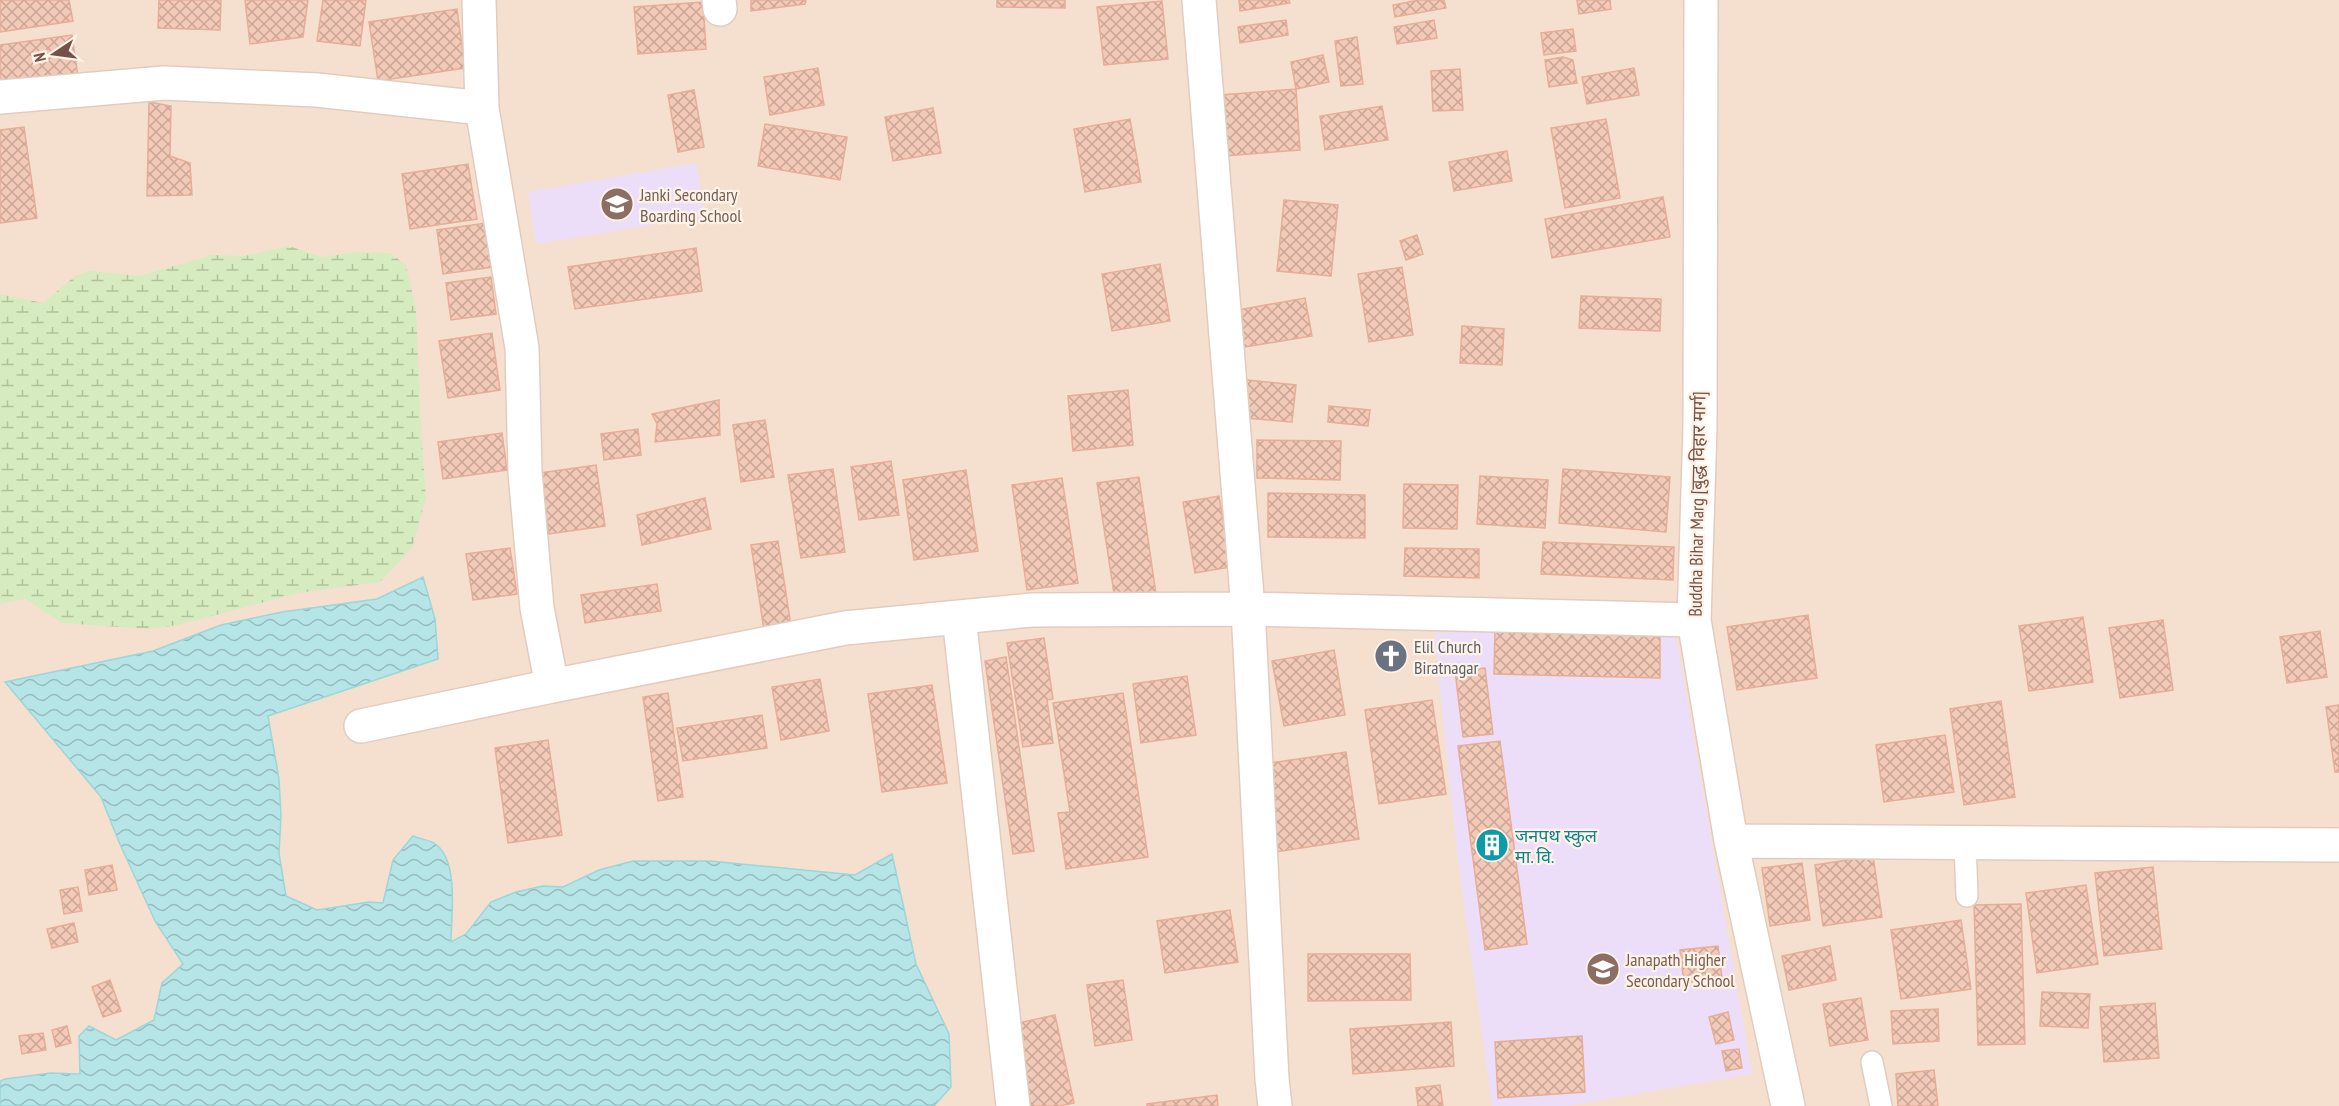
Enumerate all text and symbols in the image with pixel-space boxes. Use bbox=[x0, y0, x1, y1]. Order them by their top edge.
north arrow bbox=[24, 24, 84, 84]
text: N bbox=[29, 51, 50, 64]
place label: Janki Secondary Boarding School bbox=[639, 183, 742, 227]
school or university icon: Janki Secondary Boarding School bbox=[599, 186, 635, 222]
street label: Buddha Bihar Marg [बुद्ध विहार मार्ग] bbox=[1684, 391, 1711, 617]
place label: Elil Church Biratnagar bbox=[1414, 635, 1481, 679]
church icon: Elil Church Biratnagar bbox=[1373, 638, 1409, 674]
place label: जनपथ स्कुल मा. वि. bbox=[1515, 824, 1598, 868]
building icon: जनपथ स्कुल मा. वि. bbox=[1474, 827, 1510, 863]
place label: Janapath Higher Secondary School bbox=[1625, 948, 1735, 992]
school or university icon: Janapath Higher Secondary School bbox=[1585, 951, 1621, 987]

